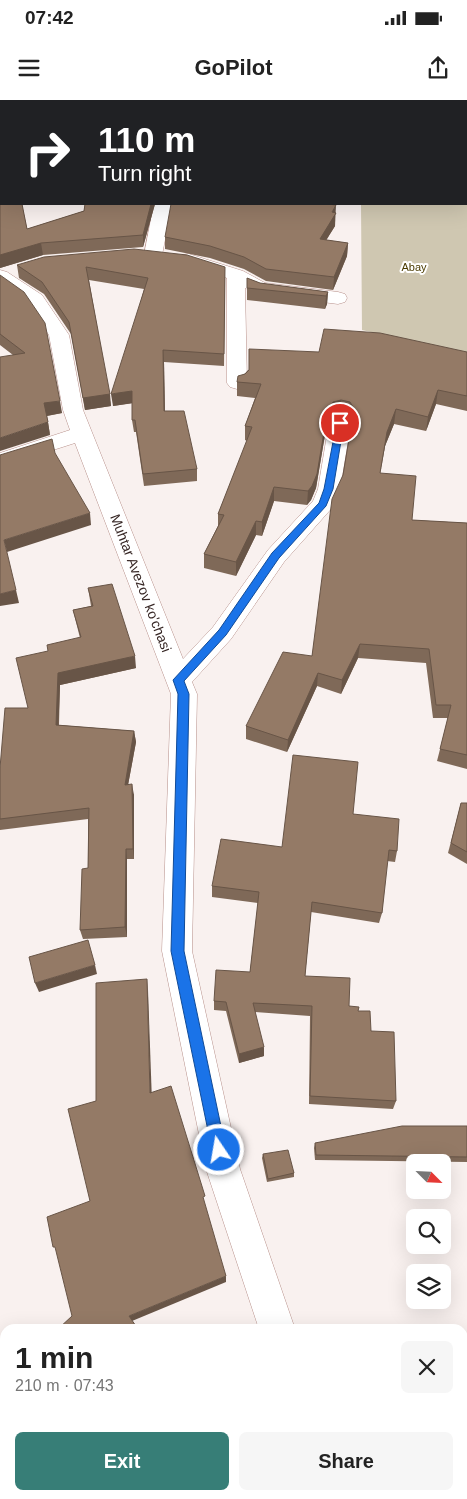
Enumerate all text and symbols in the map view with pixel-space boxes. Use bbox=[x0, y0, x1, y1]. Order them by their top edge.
text: 07:42 bbox=[25, 7, 74, 28]
icon: menu bbox=[15, 54, 43, 82]
icon: share bbox=[424, 54, 452, 82]
text: GoPilot bbox=[194, 55, 273, 80]
icon: right bbox=[15, 120, 80, 185]
text: 110 m bbox=[98, 120, 195, 159]
text: Turn right bbox=[98, 161, 191, 186]
park label: Abay bbox=[401, 261, 427, 273]
pin bbox=[319, 402, 361, 444]
icon: arrive bbox=[326, 409, 354, 437]
street label: Muhtar Avezov ko'chasi bbox=[107, 512, 175, 654]
position arrow bbox=[192, 1123, 244, 1175]
north arrow bbox=[406, 1154, 451, 1199]
map controls bbox=[406, 1154, 451, 1309]
button: search bbox=[406, 1209, 451, 1254]
button: layers bbox=[406, 1264, 451, 1309]
text: 1 min bbox=[15, 1341, 93, 1374]
button: close bbox=[401, 1341, 453, 1393]
text: 210 m · 07:43 bbox=[15, 1377, 114, 1394]
button: Exit bbox=[15, 1432, 229, 1490]
button: Share bbox=[239, 1432, 453, 1490]

